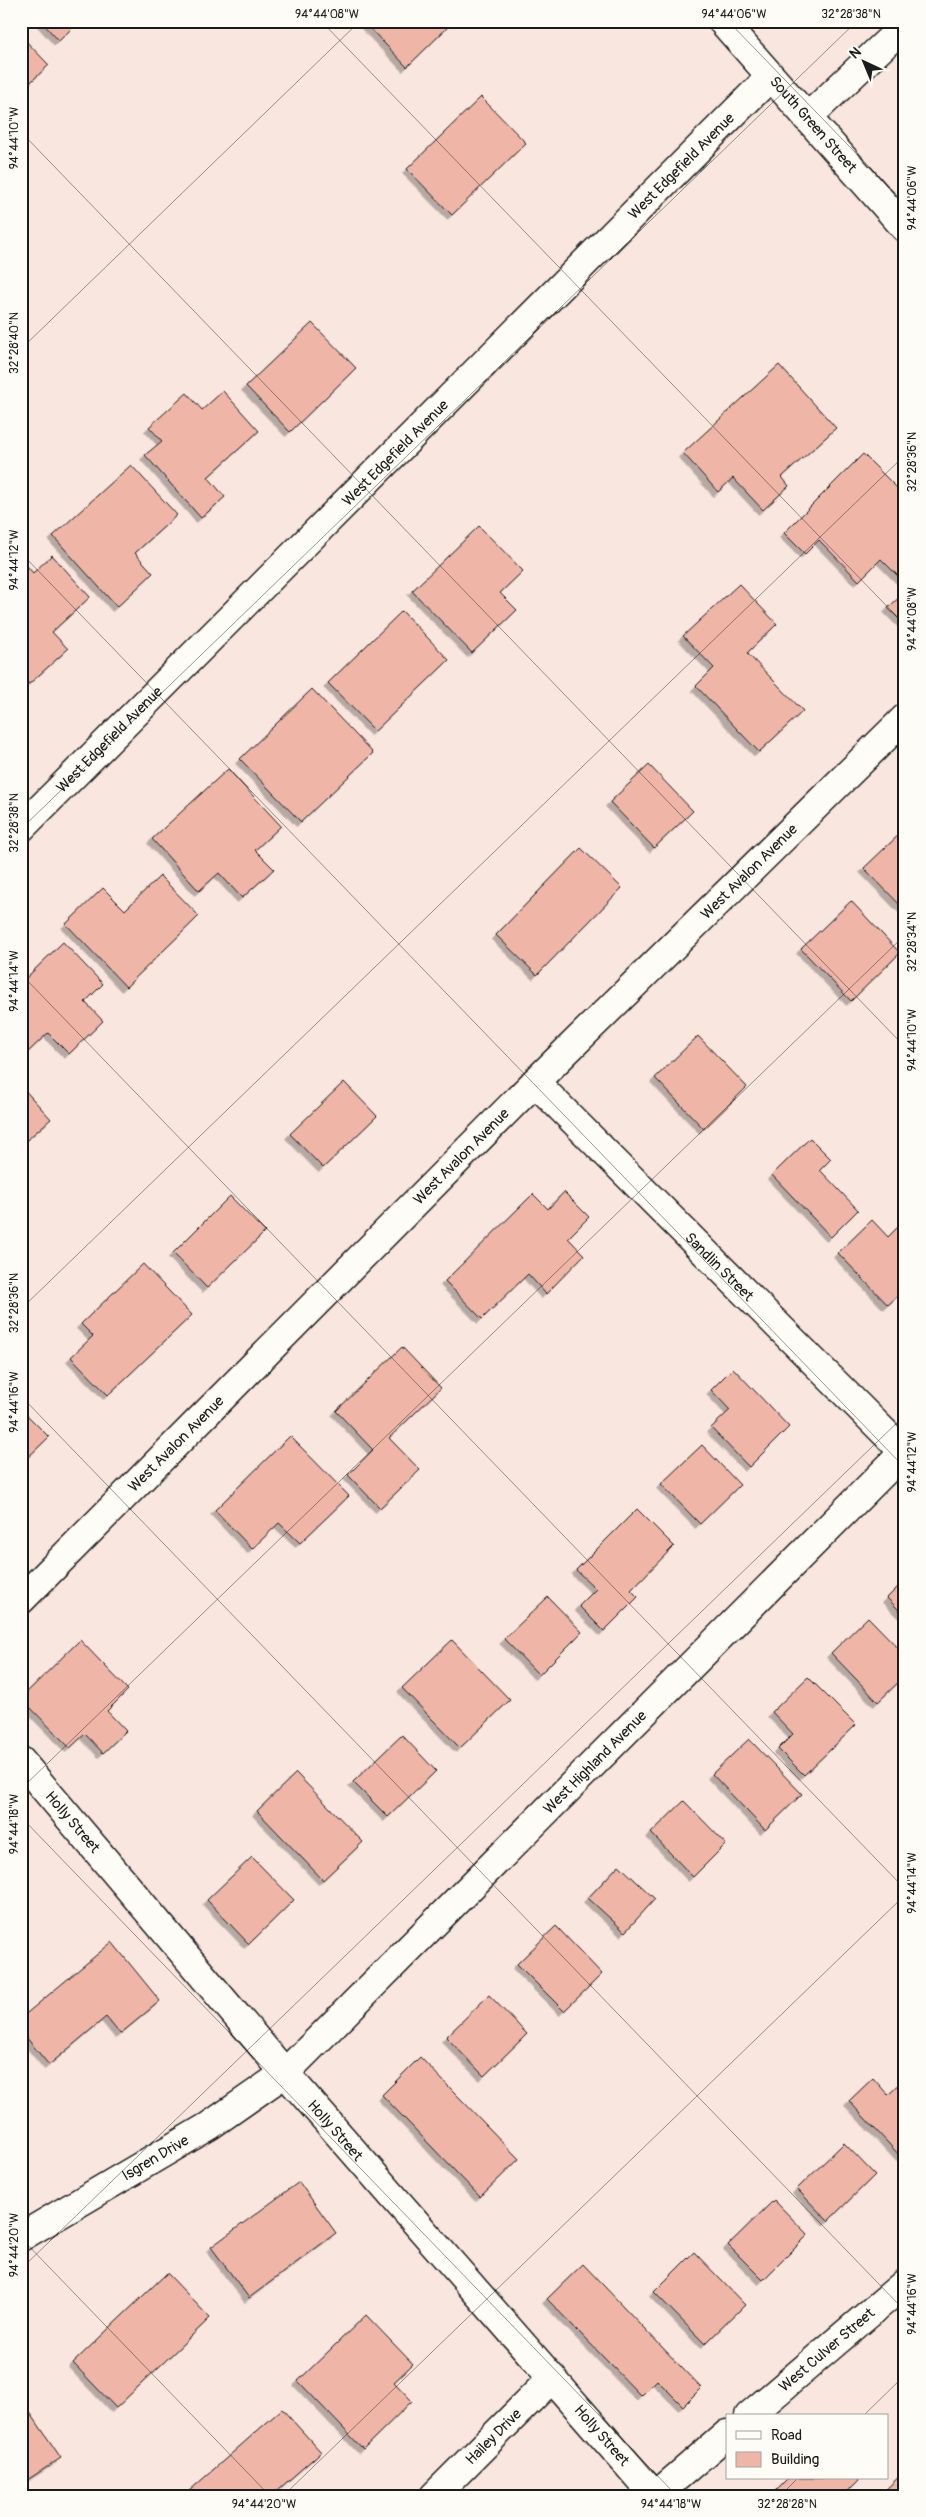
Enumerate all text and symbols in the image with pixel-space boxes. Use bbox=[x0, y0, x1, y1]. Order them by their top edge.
text: 94°44'08"W bbox=[295, 7, 359, 22]
text: 94°44'06"W bbox=[702, 7, 767, 22]
text: 32°28'38"N bbox=[821, 7, 881, 22]
north arrow bbox=[838, 38, 888, 88]
text: N bbox=[846, 44, 865, 62]
street label: South Green Street bbox=[766, 72, 862, 177]
text: 94°44'10"W bbox=[7, 107, 22, 169]
street label: West Edgefield Avenue bbox=[624, 108, 739, 223]
text: 94°44'06"W bbox=[905, 166, 920, 231]
text: 32°28'40"N bbox=[7, 312, 22, 374]
street label: West Edgefield Avenue bbox=[338, 395, 453, 510]
text: 32°28'36"N bbox=[905, 432, 920, 492]
text: 94°44'12"W bbox=[7, 529, 22, 591]
text: 94°44'08"W bbox=[905, 587, 920, 651]
street label: West Edgefield Avenue bbox=[52, 682, 167, 797]
text: 32°28'38"N bbox=[7, 793, 22, 853]
street label: West Avalon Avenue bbox=[697, 819, 802, 923]
text: 32°28'34"N bbox=[905, 912, 920, 972]
text: 94°44'14"W bbox=[7, 950, 22, 1012]
text: 94°44'10"W bbox=[905, 1009, 920, 1071]
street label: West Avalon Avenue bbox=[409, 1104, 514, 1209]
street label: Sandlin Street bbox=[681, 1228, 758, 1306]
text: 32°28'36"N bbox=[7, 1273, 22, 1333]
text: 94°44'16"W bbox=[7, 1371, 22, 1433]
street label: West Avalon Avenue bbox=[124, 1391, 228, 1496]
text: 94°44'12"W bbox=[905, 1431, 920, 1493]
street label: West Highland Avenue bbox=[539, 1706, 651, 1818]
street label: Holly Street bbox=[41, 1787, 105, 1858]
text: 94°44'18"W bbox=[7, 1794, 22, 1854]
text: 94°44'14"W bbox=[905, 1852, 920, 1914]
street label: Holly Street bbox=[303, 2096, 368, 2166]
street label: Isgren Drive bbox=[118, 2130, 193, 2185]
text: 94°44'20"W bbox=[7, 2213, 22, 2277]
text: 94°44'16"W bbox=[905, 2273, 920, 2335]
street label: West Culver Street bbox=[775, 2303, 879, 2396]
street label: Holly Street bbox=[570, 2401, 634, 2471]
street label: Hailey Drive bbox=[461, 2404, 526, 2469]
legend bbox=[726, 2414, 888, 2480]
text: Road bbox=[771, 2426, 802, 2445]
text: Building bbox=[771, 2450, 819, 2469]
text: 94°44'20"W bbox=[232, 2497, 296, 2512]
text: 94°44'18"W bbox=[641, 2497, 701, 2512]
text: 32°28'28"N bbox=[757, 2497, 817, 2512]

